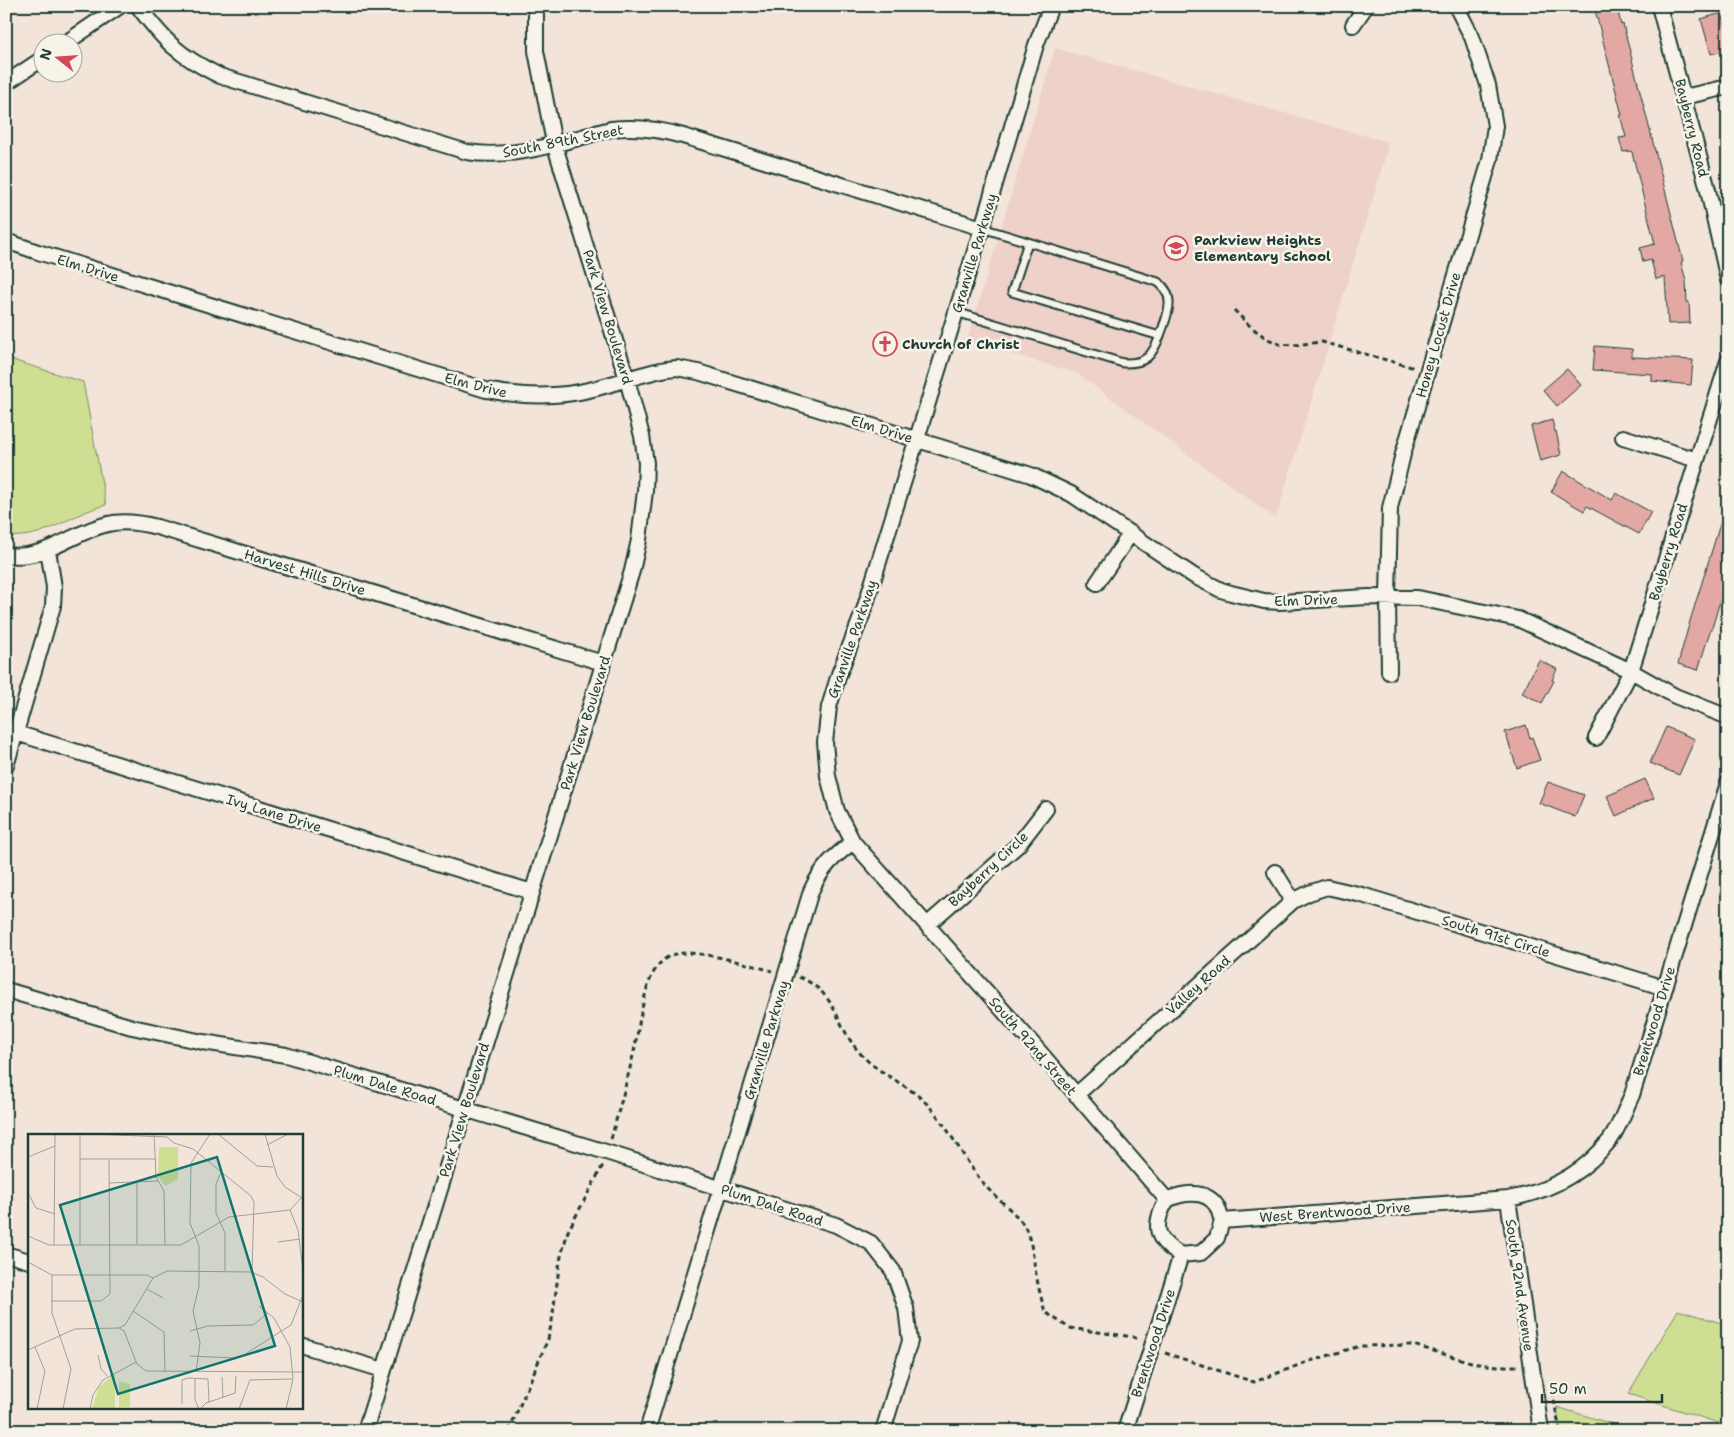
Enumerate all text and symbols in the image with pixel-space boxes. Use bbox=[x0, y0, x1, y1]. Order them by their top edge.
north arrow bbox=[32, 32, 82, 82]
text: N bbox=[35, 46, 56, 62]
street label: Bayberry Road bbox=[1671, 77, 1713, 179]
street label: South 89th Street bbox=[501, 120, 625, 162]
street label: Granville Parkway bbox=[947, 191, 1001, 315]
place label: Parkview Heights Elementary School bbox=[1194, 231, 1331, 265]
school or university icon: Parkview Heights Elementary School bbox=[1163, 235, 1189, 261]
street label: Park View Boulevard bbox=[579, 247, 637, 387]
street label: Elm Drive bbox=[55, 250, 121, 286]
street label: Honey Locust Drive bbox=[1411, 270, 1465, 400]
church icon: Church of Christ bbox=[872, 331, 898, 357]
place label: Church of Christ bbox=[902, 335, 1020, 353]
street label: Elm Drive bbox=[443, 369, 509, 401]
street label: Elm Drive bbox=[849, 411, 915, 447]
street label: Bayberry Road bbox=[1645, 501, 1691, 603]
street label: Harvest Hills Drive bbox=[242, 545, 368, 599]
street label: Granville Parkway bbox=[823, 577, 881, 701]
street label: Elm Drive bbox=[1274, 590, 1338, 610]
street label: Park View Boulevard bbox=[556, 653, 614, 793]
street label: Ivy Lane Drive bbox=[224, 790, 324, 836]
street label: Bayberry Circle bbox=[944, 827, 1032, 911]
street label: South 91st Circle bbox=[1440, 911, 1553, 961]
street label: Valley Road bbox=[1162, 951, 1234, 1019]
street label: Brentwood Drive bbox=[1629, 964, 1679, 1078]
street label: Granville Parkway bbox=[739, 978, 793, 1102]
street label: South 92nd Street bbox=[985, 993, 1081, 1099]
street label: Park View Boulevard bbox=[435, 1040, 493, 1180]
street label: Plum Dale Road bbox=[331, 1061, 439, 1109]
inset map bbox=[28, 1134, 302, 1410]
street label: Plum Dale Road bbox=[719, 1180, 826, 1230]
street label: West Brentwood Drive bbox=[1259, 1198, 1411, 1226]
street label: South 92nd Avenue bbox=[1502, 1218, 1538, 1352]
street label: Brentwood Drive bbox=[1127, 1286, 1179, 1400]
scale bar bbox=[1542, 1372, 1662, 1404]
text: 50 m bbox=[1549, 1379, 1587, 1399]

